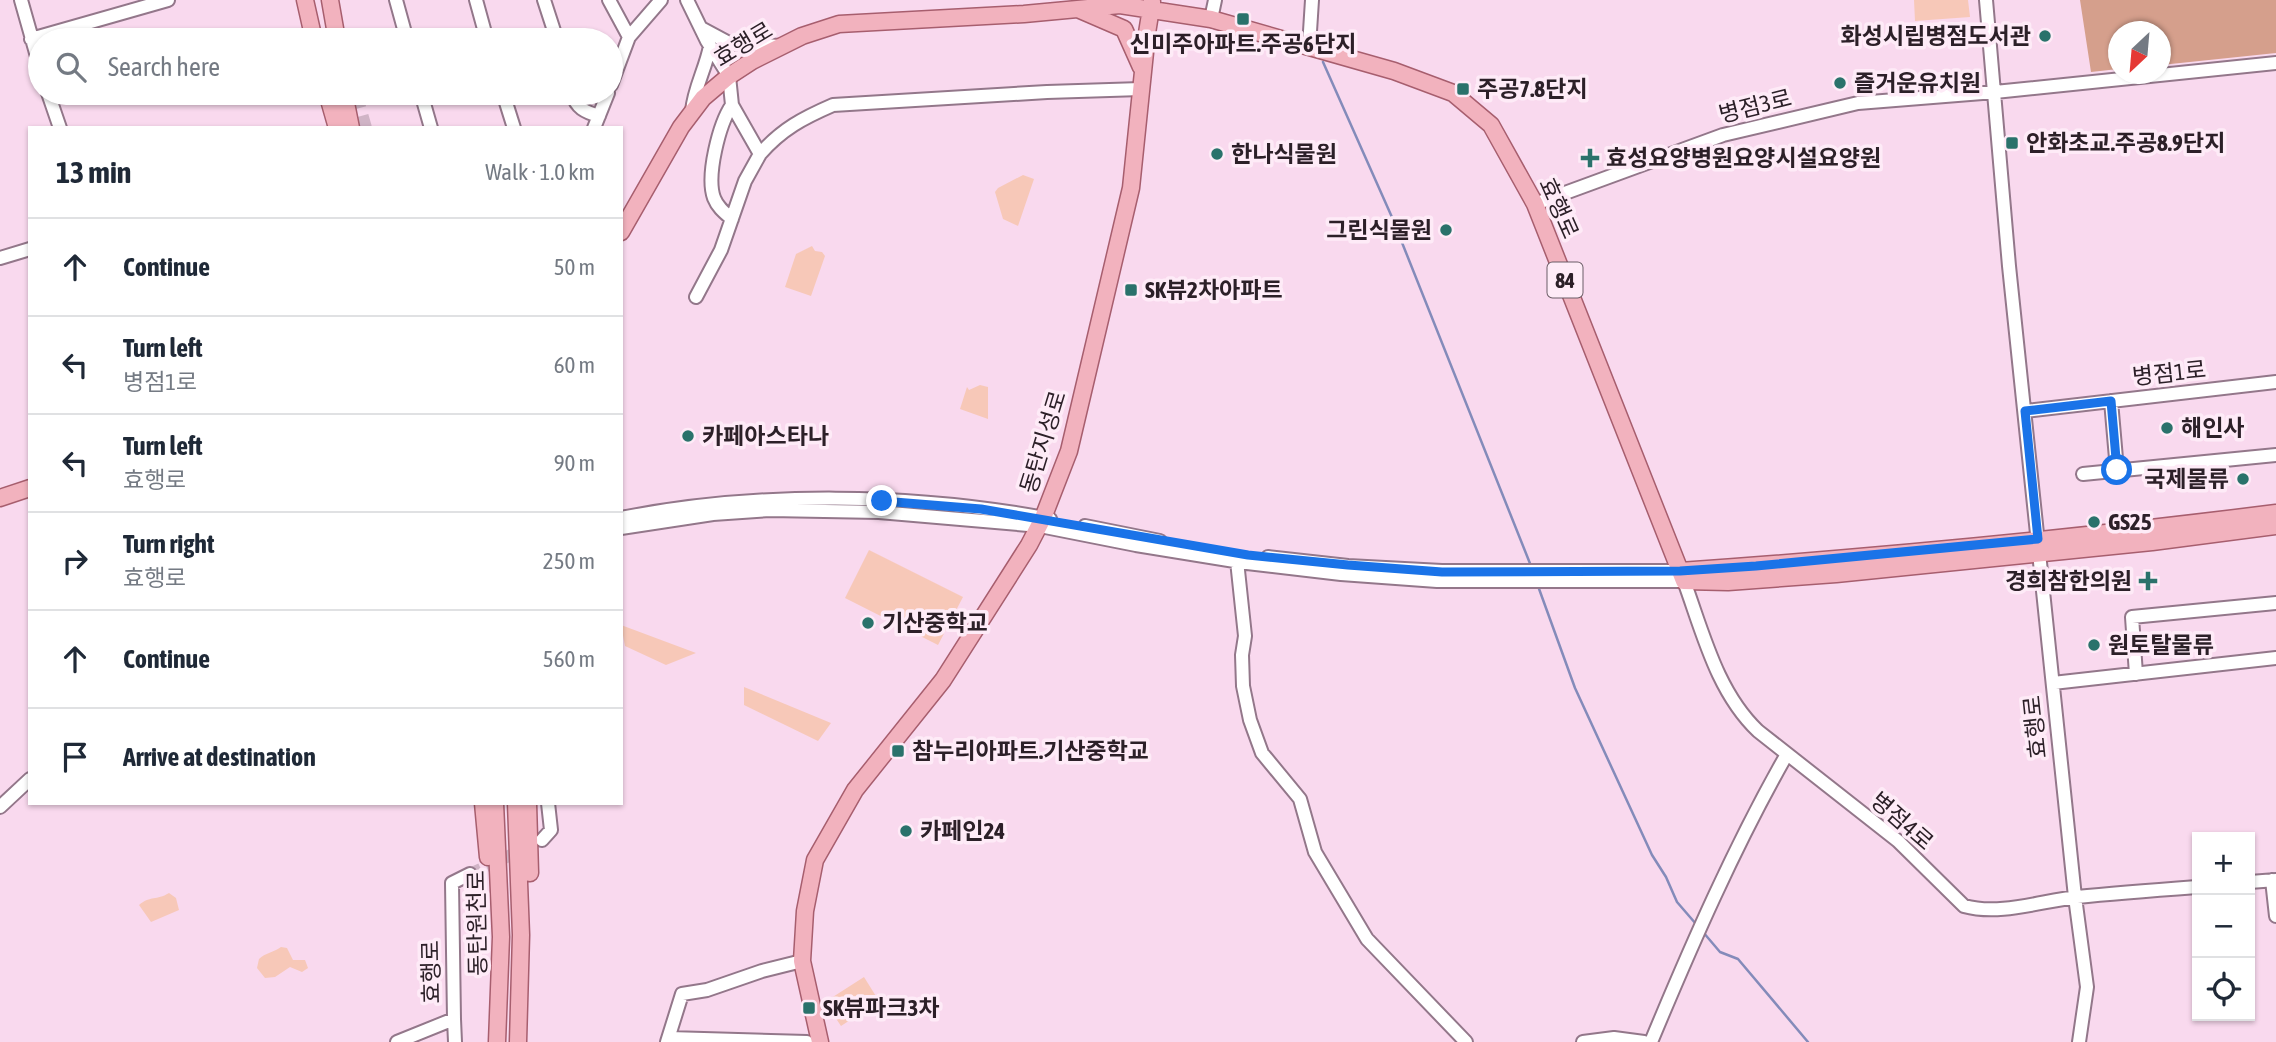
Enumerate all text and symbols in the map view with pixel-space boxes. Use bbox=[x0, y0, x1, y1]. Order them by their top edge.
marker: 신미주아파트.주공6단지 bbox=[1235, 11, 1251, 27]
street label: 효행로 bbox=[709, 17, 777, 71]
north arrow bbox=[2108, 21, 2171, 84]
place label: 화성시립병점도서관 bbox=[1841, 23, 2031, 49]
search box bbox=[28, 28, 623, 105]
marker: 화성시립병점도서관 bbox=[2037, 28, 2053, 44]
place label: 신미주아파트.주공6단지 bbox=[1130, 31, 1356, 57]
icon: search bbox=[52, 48, 90, 86]
text: Search here bbox=[108, 52, 220, 82]
place label: 즐거운유치원 bbox=[1854, 70, 1981, 96]
marker: 즐거운유치원 bbox=[1832, 75, 1848, 91]
place label: 주공7.8단지 bbox=[1477, 76, 1587, 102]
marker: 주공7.8단지 bbox=[1455, 81, 1471, 97]
street label: 병점3로 bbox=[1716, 84, 1794, 128]
place label: 안화초교.주공8.9단지 bbox=[2026, 130, 2225, 156]
marker: 안화초교.주공8.9단지 bbox=[2004, 135, 2020, 151]
place label: 한나식물원 bbox=[1231, 141, 1337, 167]
place label: 효성요양병원요양시설요양원 bbox=[1606, 145, 1881, 171]
marker: 한나식물원 bbox=[1209, 146, 1225, 162]
marker: 효성요양병원요양시설요양원 bbox=[1580, 148, 1600, 168]
text: 13 min bbox=[56, 155, 131, 189]
text: Walk · 1.0 km bbox=[485, 159, 595, 185]
street label: 효행로 bbox=[1534, 174, 1584, 242]
place label: 그린식물원 bbox=[1326, 217, 1432, 243]
marker: 그린식물원 bbox=[1438, 222, 1454, 238]
icon: ahead bbox=[56, 248, 94, 286]
text: Continue bbox=[123, 252, 210, 282]
text: 50 m bbox=[554, 254, 595, 280]
road number: 84 bbox=[1548, 262, 1582, 298]
place label: SK뷰2차아파트 bbox=[1145, 277, 1283, 303]
marker: SK뷰2차아파트 bbox=[1123, 282, 1139, 298]
text: Turn left bbox=[123, 333, 203, 363]
icon: left bbox=[56, 346, 94, 384]
text: 60 m bbox=[554, 352, 595, 378]
street label: 병점1로 bbox=[2131, 356, 2207, 390]
text: 병점1로 bbox=[123, 369, 197, 395]
street label: 동탄지성로 bbox=[1015, 388, 1071, 496]
place label: 해인사 bbox=[2181, 415, 2244, 441]
marker: 해인사 bbox=[2159, 420, 2175, 436]
place label: 카페아스타나 bbox=[702, 423, 829, 449]
marker: 카페아스타나 bbox=[680, 428, 696, 444]
text: Turn left bbox=[123, 431, 203, 461]
icon: left bbox=[56, 444, 94, 482]
text: 90 m bbox=[554, 450, 595, 476]
route start bbox=[2101, 454, 2132, 485]
place label: 국제물류 bbox=[2144, 466, 2229, 492]
text: 효행로 bbox=[123, 467, 186, 493]
marker: 국제물류 bbox=[2235, 471, 2251, 487]
route end bbox=[866, 485, 897, 516]
place label: GS25 bbox=[2108, 509, 2152, 535]
marker: GS25 bbox=[2086, 514, 2102, 530]
text: Turn right bbox=[123, 529, 214, 559]
icon: right bbox=[56, 542, 94, 580]
text: 250 m bbox=[543, 548, 595, 574]
text: 효행로 bbox=[123, 565, 186, 591]
place label: 경희참한의원 bbox=[2005, 568, 2132, 594]
marker: 경희참한의원 bbox=[2138, 571, 2158, 591]
place label: 기산중학교 bbox=[882, 610, 988, 636]
marker: 기산중학교 bbox=[860, 615, 876, 631]
place label: 원토탈물류 bbox=[2108, 632, 2214, 658]
marker: 원토탈물류 bbox=[2086, 637, 2102, 653]
icon: ahead bbox=[56, 640, 94, 678]
text: Continue bbox=[123, 644, 210, 674]
text: 560 m bbox=[543, 646, 595, 672]
street label: 효행로 bbox=[2019, 694, 2051, 760]
icon: arrive bbox=[56, 738, 94, 776]
place label: 참누리아파트.기산중학교 bbox=[912, 738, 1149, 764]
text: Arrive at destination bbox=[123, 742, 316, 772]
marker: 참누리아파트.기산중학교 bbox=[890, 743, 906, 759]
street label: 병점4로 bbox=[1865, 787, 1939, 855]
place label: 카페인24 bbox=[920, 818, 1005, 844]
marker: 카페인24 bbox=[898, 823, 914, 839]
map controls bbox=[2192, 832, 2255, 1021]
button: + bbox=[2192, 832, 2255, 895]
street label: 동탄원천로 bbox=[463, 870, 491, 976]
button: − bbox=[2192, 895, 2255, 958]
street label: 효행로 bbox=[417, 940, 445, 1004]
button: locate bbox=[2192, 958, 2255, 1021]
place label: SK뷰파크3차 bbox=[823, 995, 939, 1021]
marker: SK뷰파크3차 bbox=[801, 1000, 817, 1016]

